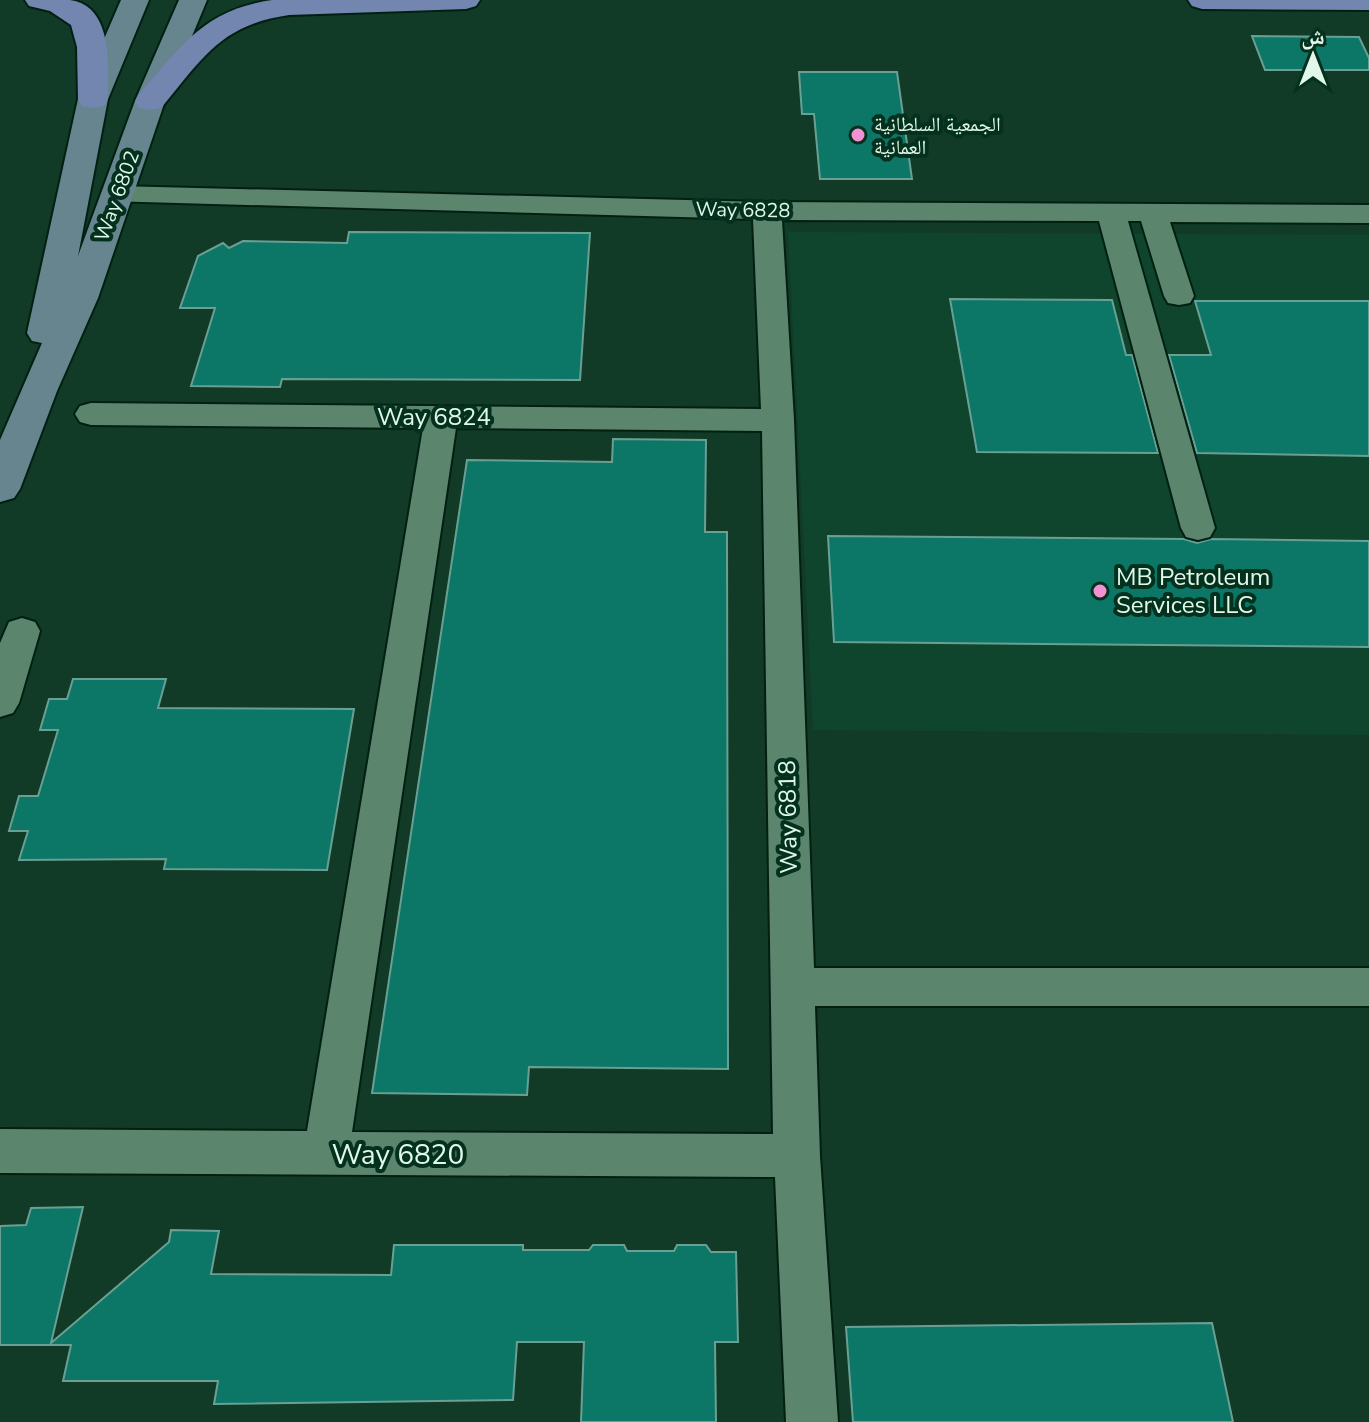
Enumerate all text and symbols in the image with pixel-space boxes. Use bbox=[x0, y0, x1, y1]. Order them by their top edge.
north arrow bbox=[1273, 16, 1353, 96]
text: ش bbox=[1301, 22, 1325, 52]
place label: الجمعية السلطانية العمانية bbox=[874, 111, 1001, 161]
marker: الجمعية السلطانية العمانية bbox=[849, 126, 867, 144]
street label: Way 6802 bbox=[88, 147, 146, 245]
street label: Way 6828 bbox=[695, 196, 791, 224]
street label: Way 6824 bbox=[377, 401, 491, 433]
place label: MB Petroleum Services LLC bbox=[1116, 561, 1270, 621]
marker: MB Petroleum Services LLC bbox=[1091, 582, 1109, 600]
street label: Way 6818 bbox=[771, 760, 805, 874]
street label: Way 6820 bbox=[332, 1136, 464, 1174]

